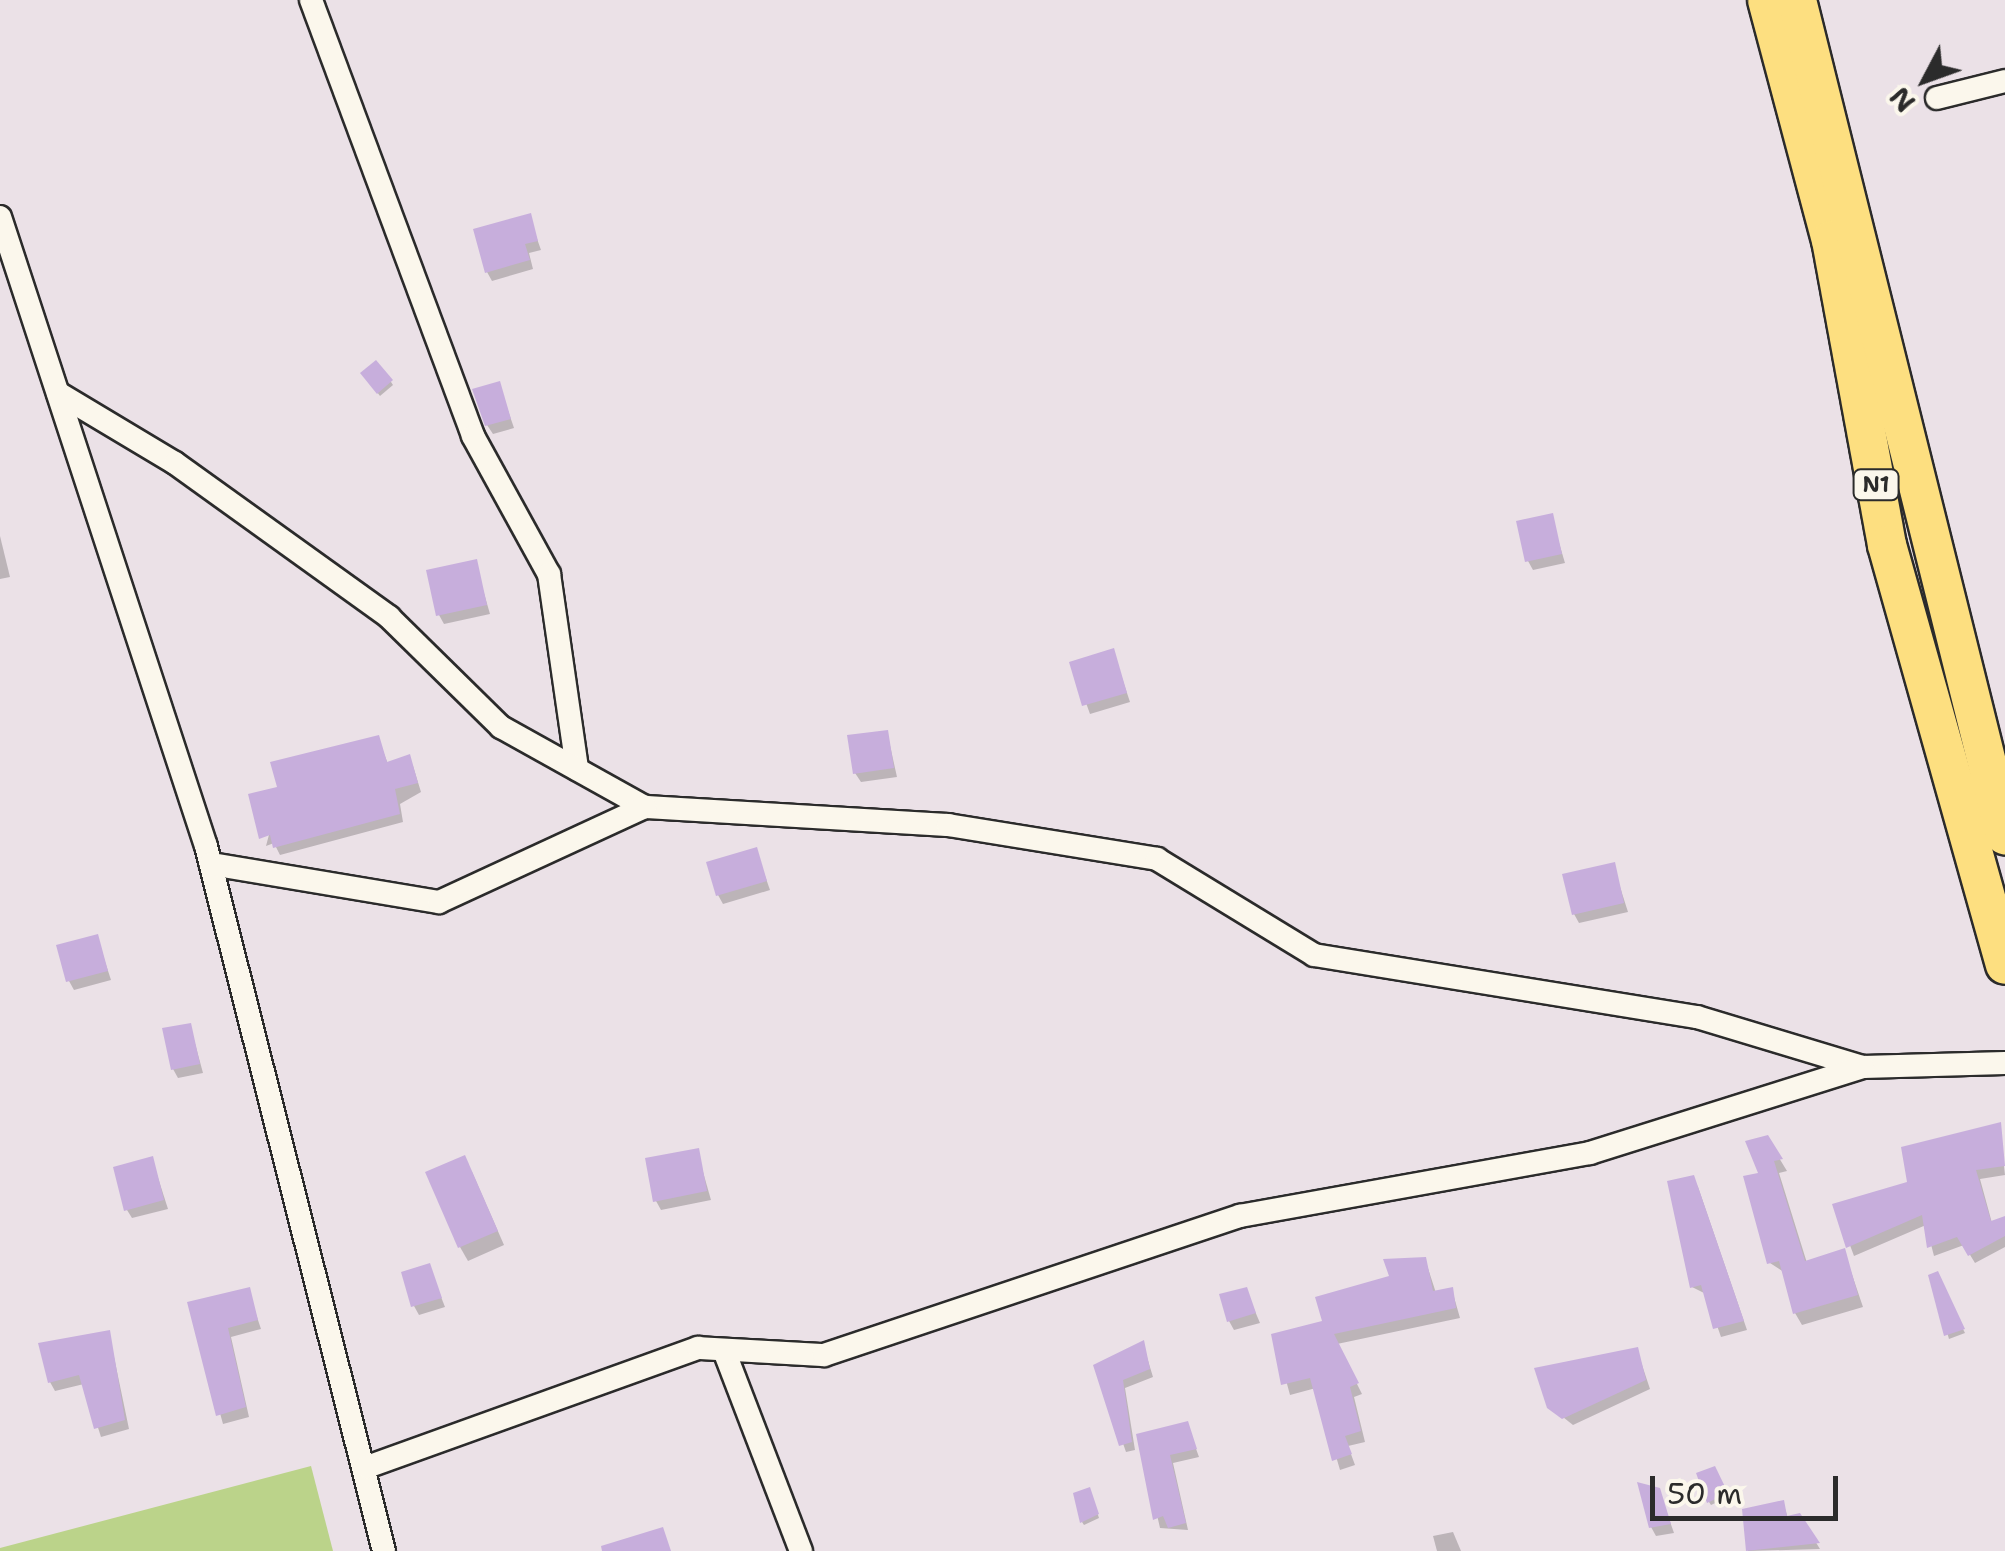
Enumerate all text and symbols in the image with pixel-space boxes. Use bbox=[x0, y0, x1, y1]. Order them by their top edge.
north arrow bbox=[1875, 30, 1975, 130]
text: N bbox=[1881, 79, 1924, 121]
road number: N1 bbox=[1851, 468, 1901, 502]
scale bar bbox=[1655, 1456, 1842, 1518]
text: 50 m bbox=[1667, 1473, 1742, 1514]

